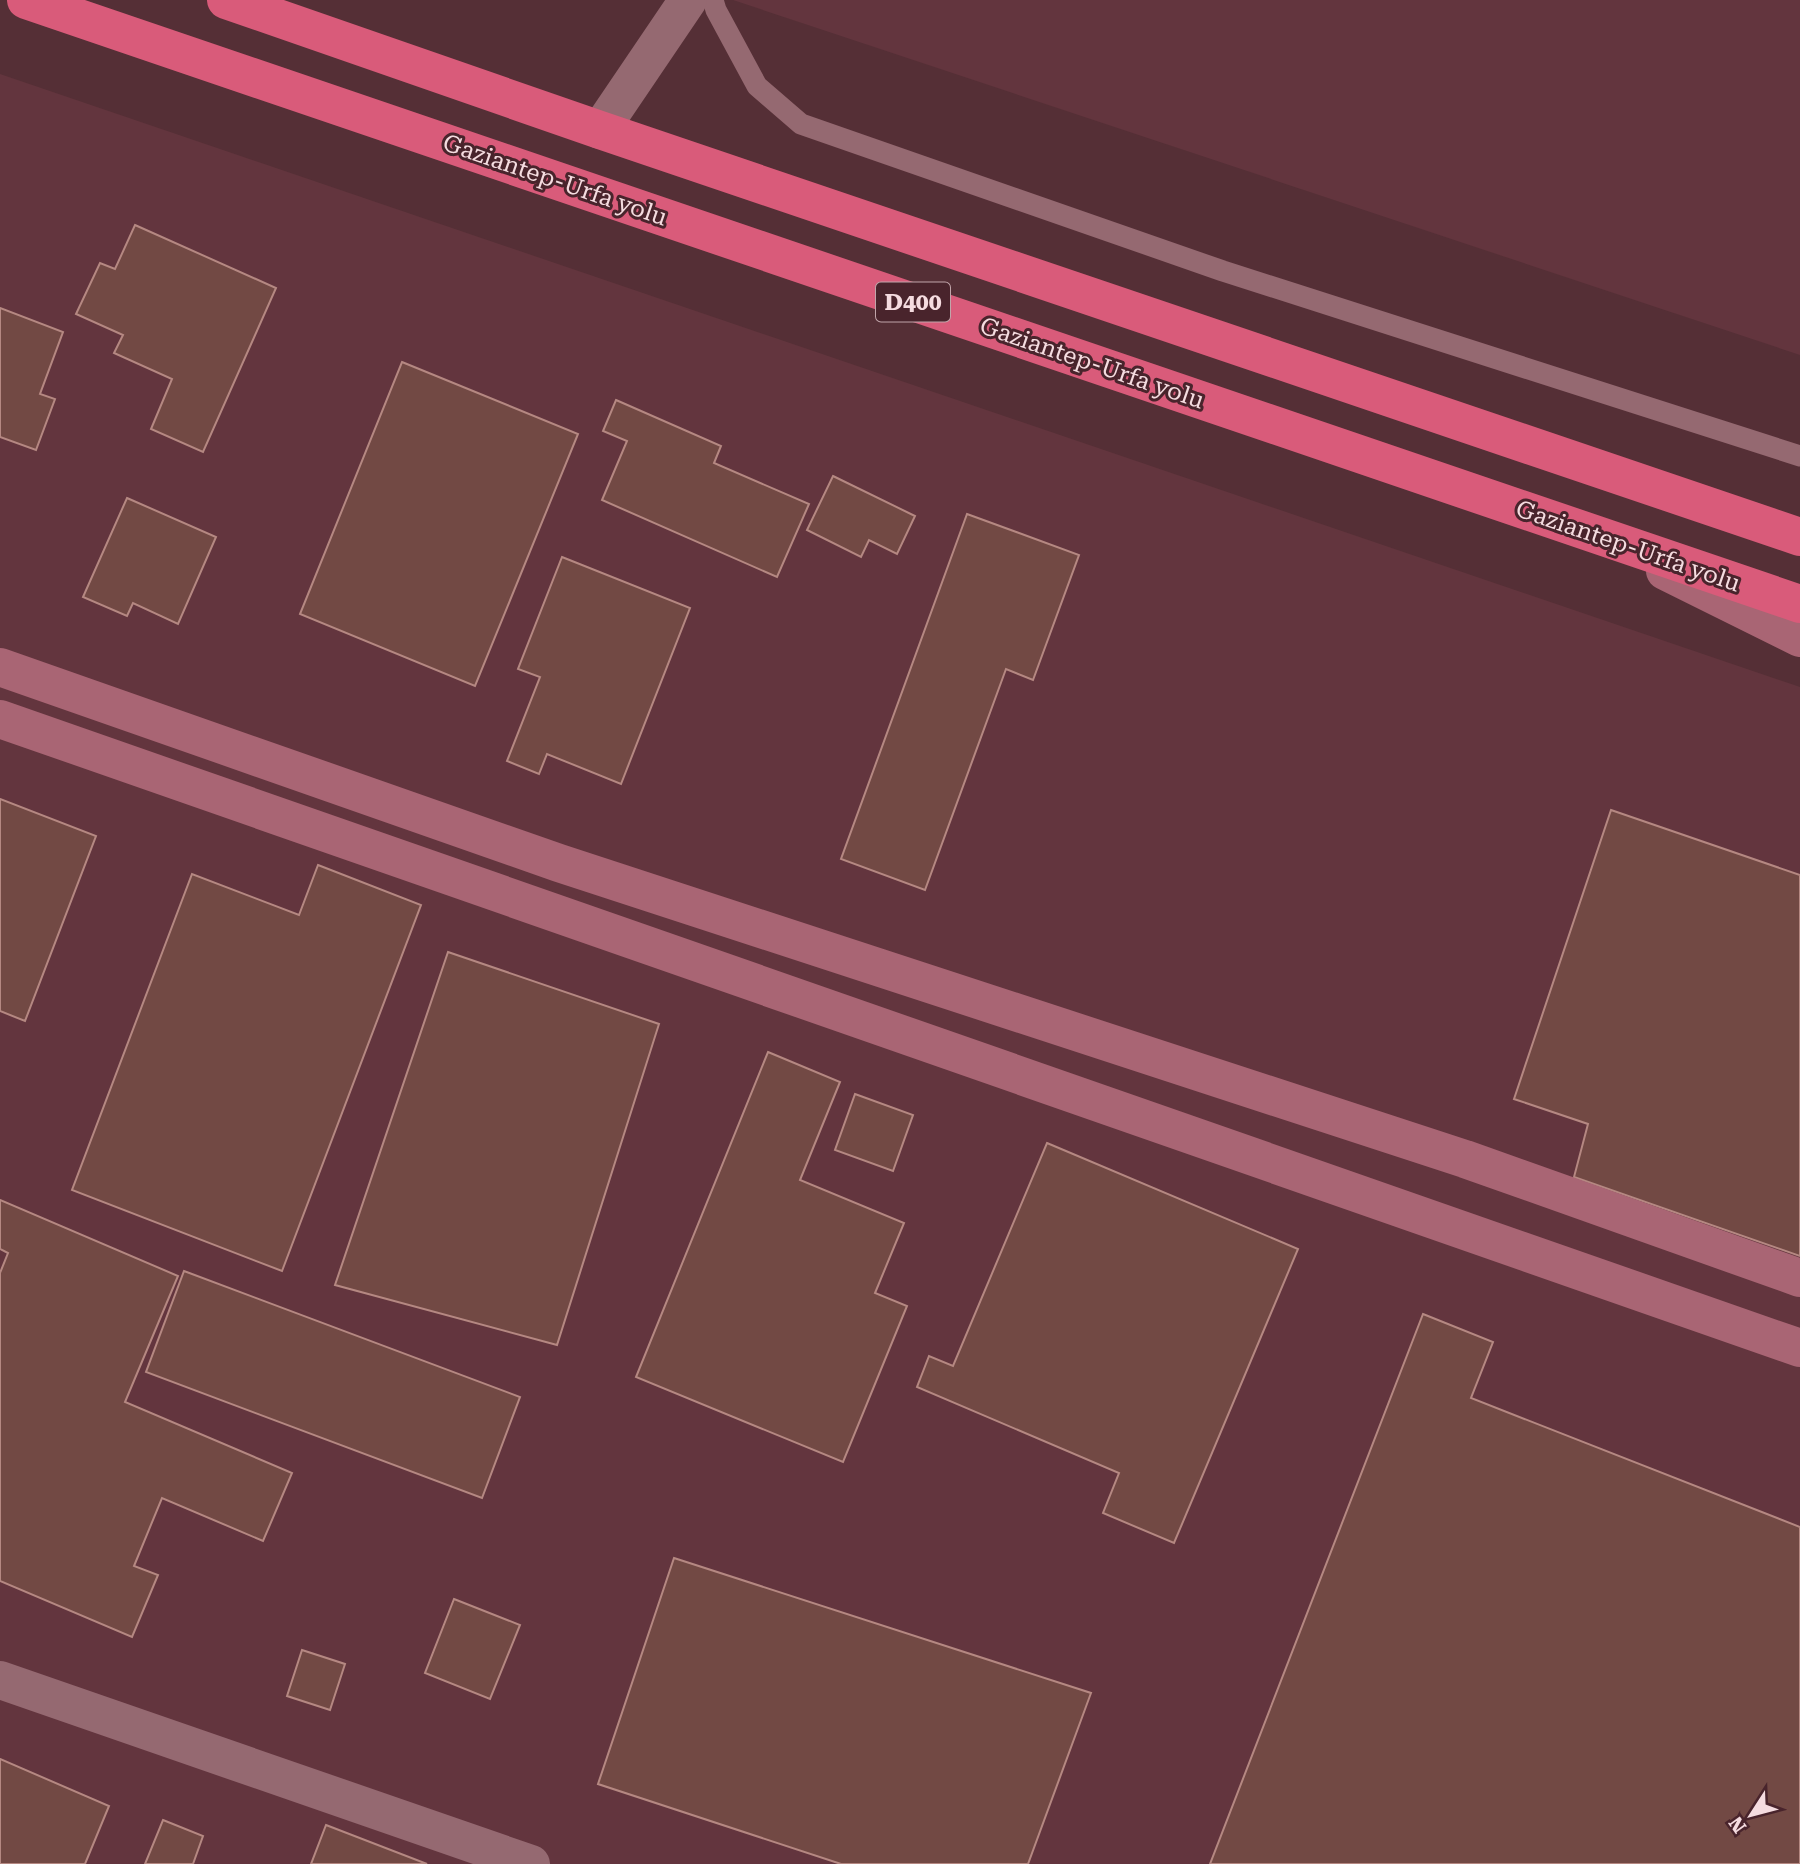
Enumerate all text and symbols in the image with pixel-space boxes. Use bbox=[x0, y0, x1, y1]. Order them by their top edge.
street label: Gaziantep-Urfa yolu bbox=[439, 128, 671, 232]
road number: D400 bbox=[876, 282, 950, 322]
street label: Gaziantep-Urfa yolu bbox=[976, 311, 1208, 415]
street label: Gaziantep-Urfa yolu bbox=[1512, 494, 1744, 598]
north arrow bbox=[1716, 1780, 1786, 1850]
text: N bbox=[1724, 1812, 1751, 1837]

